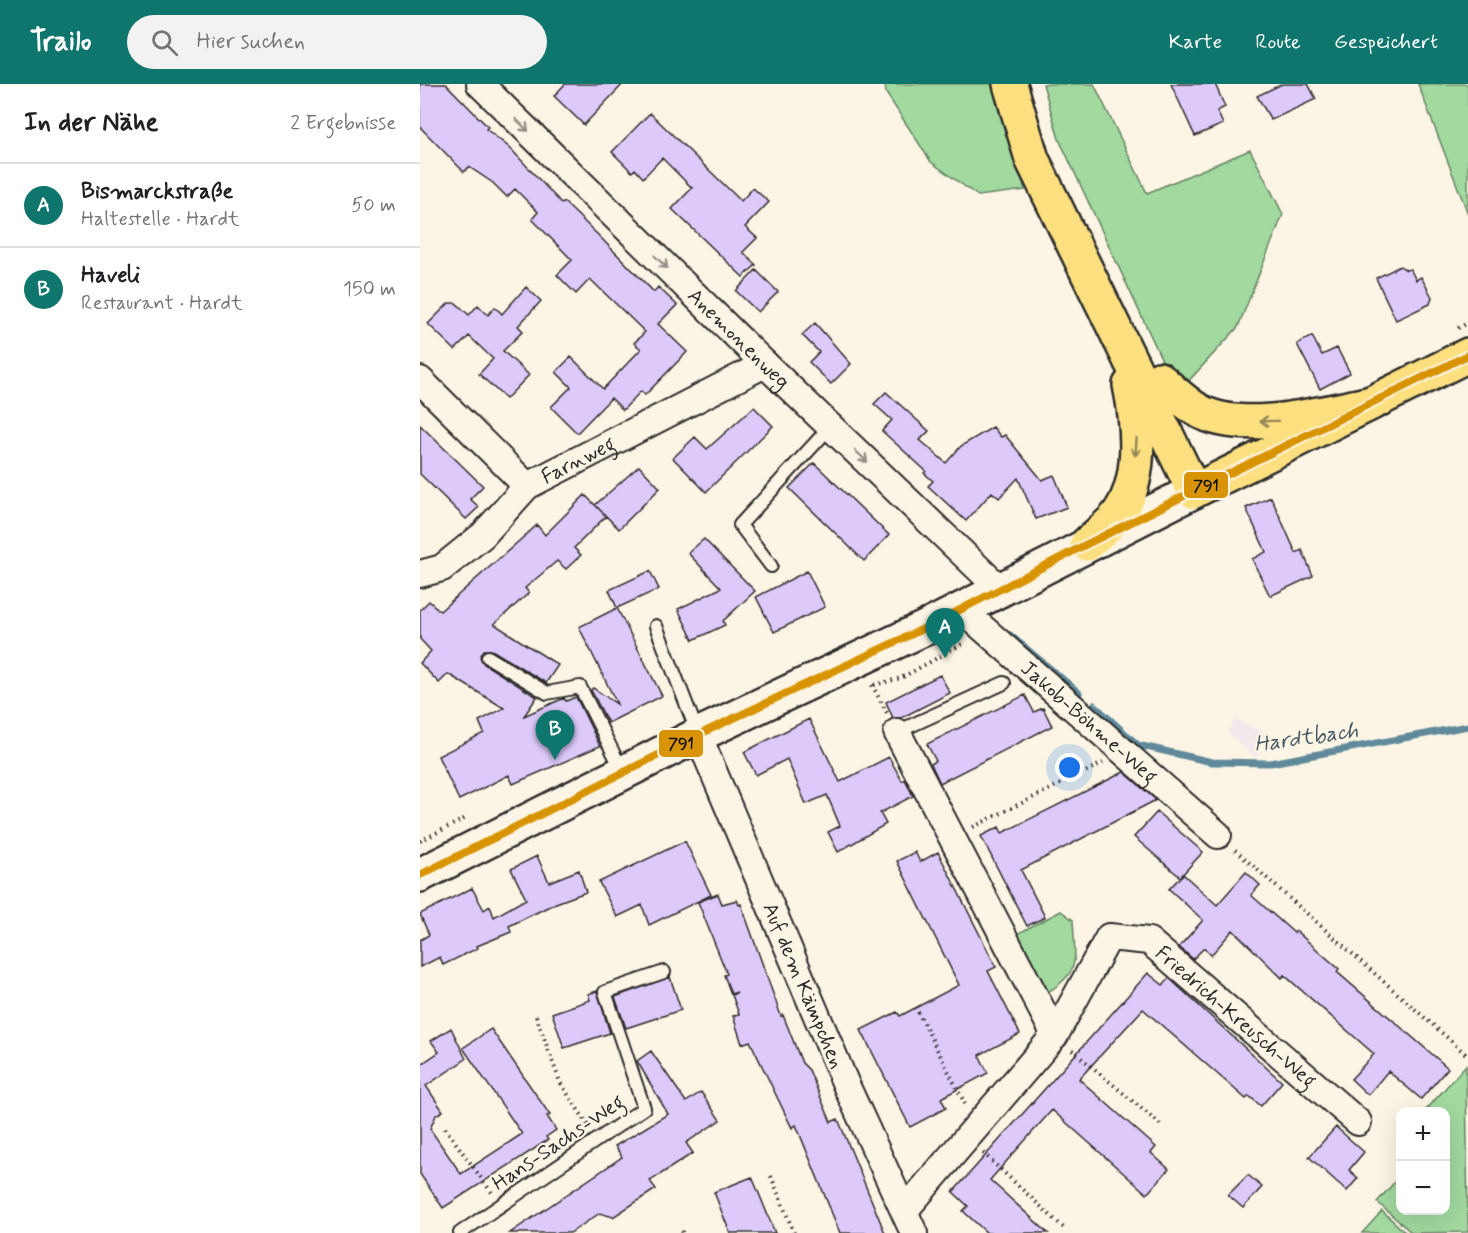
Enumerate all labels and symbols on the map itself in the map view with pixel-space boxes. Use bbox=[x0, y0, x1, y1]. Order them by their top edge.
one-way arrow bbox=[514, 118, 529, 132]
one-way arrow bbox=[654, 254, 669, 269]
street label: Anemonenweg bbox=[681, 282, 796, 396]
one-way arrow bbox=[1260, 415, 1280, 427]
street label: Farnweg bbox=[537, 430, 621, 491]
one-way arrow bbox=[1131, 437, 1142, 457]
one-way arrow bbox=[854, 448, 869, 463]
line badge: 791 bbox=[1183, 471, 1229, 499]
text: 791 bbox=[1193, 476, 1219, 497]
pin: A bbox=[926, 608, 964, 658]
street label: Jakob-Böhme-Weg bbox=[1014, 655, 1163, 792]
pin: B bbox=[536, 710, 574, 760]
water label: Hardtbach bbox=[1253, 717, 1360, 759]
line badge: 791 bbox=[658, 729, 704, 758]
text: 791 bbox=[668, 734, 694, 755]
your location bbox=[1055, 753, 1084, 782]
street label: Auf dem Kämpchen bbox=[756, 899, 851, 1073]
street label: Friedrich-Kreusch-Weg bbox=[1149, 940, 1322, 1097]
street label: Hans-Sachs-Weg bbox=[487, 1088, 631, 1199]

